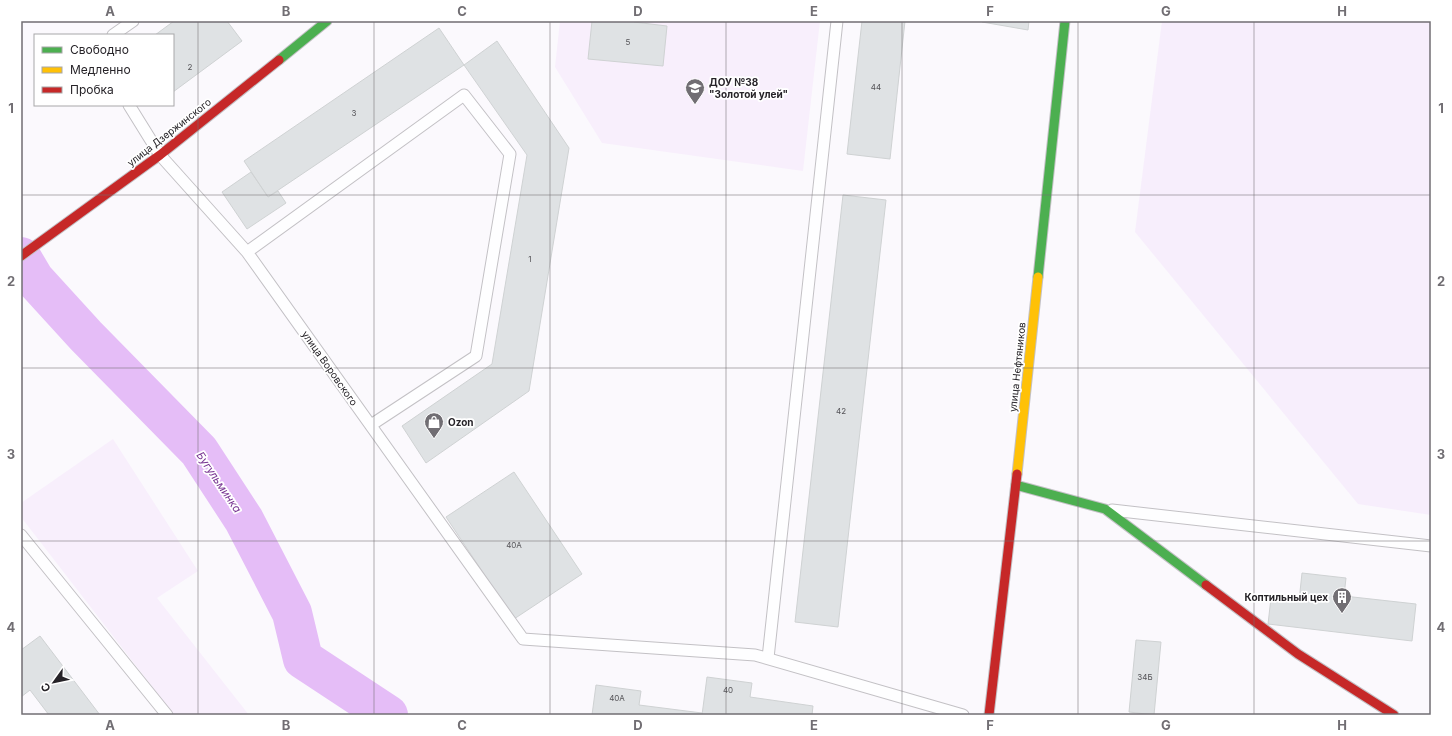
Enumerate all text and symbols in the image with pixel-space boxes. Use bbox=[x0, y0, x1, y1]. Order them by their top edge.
text: A bbox=[105, 3, 115, 19]
text: B bbox=[282, 3, 291, 19]
text: C bbox=[457, 3, 467, 19]
text: D bbox=[633, 3, 643, 19]
text: E bbox=[810, 3, 818, 19]
text: F bbox=[986, 3, 994, 19]
text: G bbox=[1161, 3, 1171, 19]
text: H bbox=[1337, 3, 1347, 19]
legend bbox=[34, 34, 174, 106]
house number: 5 bbox=[626, 37, 631, 47]
text: Свободно bbox=[70, 42, 129, 57]
text: Медленно bbox=[70, 62, 131, 77]
house number: 2 bbox=[188, 62, 193, 72]
place label: ДОУ №38 "Золотой улей" bbox=[709, 76, 788, 101]
school or university icon: ДОУ №38 "Золотой улей" bbox=[684, 77, 706, 105]
text: Пробка bbox=[70, 82, 114, 97]
house number: 44 bbox=[871, 82, 881, 92]
street label: улица Дзержинского bbox=[125, 96, 213, 168]
text: 1 bbox=[8, 100, 14, 116]
text: 1 bbox=[1438, 100, 1444, 116]
house number: 3 bbox=[352, 108, 357, 118]
house number: 1 bbox=[528, 254, 532, 264]
text: 2 bbox=[7, 273, 15, 289]
text: 2 bbox=[1437, 273, 1445, 289]
street label: улица Нефтяников bbox=[1006, 321, 1028, 413]
street label: улица Воровского bbox=[300, 328, 360, 408]
house number: 42 bbox=[836, 406, 846, 416]
shop icon: Ozon bbox=[423, 411, 445, 439]
place label: Ozon bbox=[448, 416, 474, 428]
text: 3 bbox=[7, 446, 15, 462]
text: 3 bbox=[1437, 446, 1445, 462]
water label: Бугульминка bbox=[193, 449, 245, 515]
house number: 40А bbox=[506, 540, 522, 550]
building icon: Коптильный цех bbox=[1331, 586, 1353, 614]
place label: Коптильный цех bbox=[1245, 591, 1328, 603]
text: 4 bbox=[7, 619, 16, 635]
text: 4 bbox=[1437, 619, 1446, 635]
north arrow bbox=[34, 662, 74, 702]
house number: 34Б bbox=[1137, 672, 1153, 682]
text: С bbox=[38, 680, 54, 695]
house number: 40 bbox=[723, 685, 733, 695]
house number: 40А bbox=[609, 693, 625, 703]
text: A bbox=[105, 717, 115, 733]
text: B bbox=[282, 717, 291, 733]
text: C bbox=[457, 717, 467, 733]
text: D bbox=[633, 717, 643, 733]
text: E bbox=[810, 717, 818, 733]
text: F bbox=[986, 717, 994, 733]
text: G bbox=[1161, 717, 1171, 733]
text: H bbox=[1337, 717, 1347, 733]

